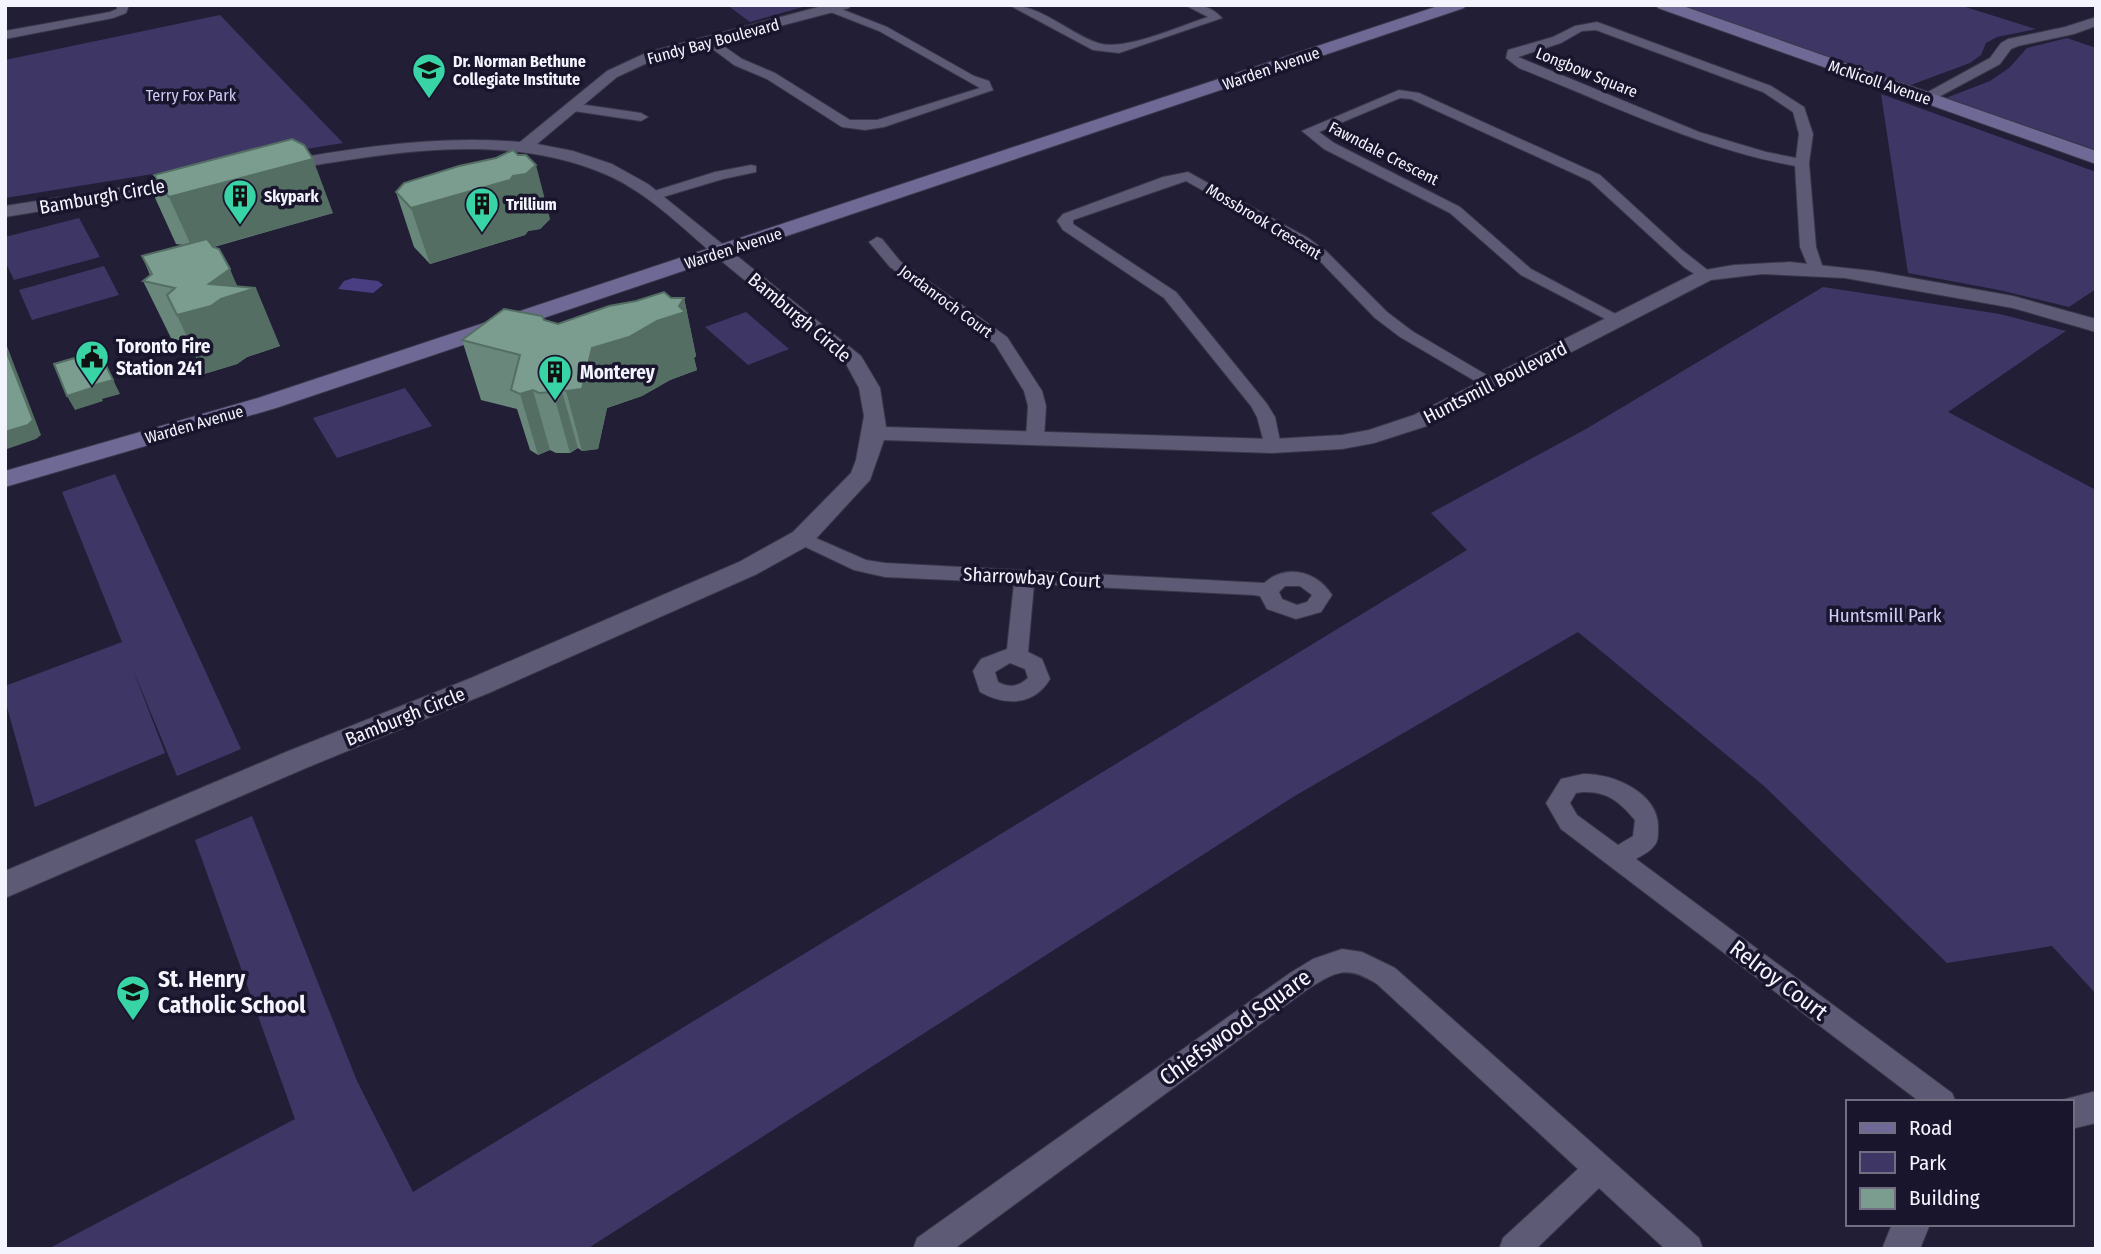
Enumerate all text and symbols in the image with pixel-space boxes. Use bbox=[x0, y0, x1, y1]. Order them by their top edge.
street label: Fundy Bay Boulevard bbox=[645, 15, 781, 68]
street label: Warden Avenue bbox=[1220, 43, 1322, 94]
street label: Longbow Square bbox=[1533, 43, 1641, 102]
school or university icon: Dr. Norman Bethune Collegiate Institute bbox=[410, 51, 448, 100]
place label: Dr. Norman Bethune Collegiate Institute bbox=[453, 52, 586, 89]
street label: McNicoll Avenue bbox=[1826, 56, 1934, 109]
park label: Terry Fox Park bbox=[146, 86, 237, 105]
street label: Fawndale Crescent bbox=[1326, 118, 1443, 190]
street label: Bamburgh Circle bbox=[37, 174, 167, 219]
building icon: Skypark bbox=[221, 177, 259, 226]
street label: Mossbrook Crescent bbox=[1203, 180, 1325, 264]
building icon: Trillium bbox=[463, 185, 501, 234]
place label: Skypark bbox=[264, 187, 319, 206]
place label: Trillium bbox=[506, 195, 557, 214]
street label: Warden Avenue bbox=[682, 224, 784, 273]
street label: Jordanroch Court bbox=[895, 261, 997, 342]
street label: Bamburgh Circle bbox=[744, 268, 856, 367]
place label: Toronto Fire Station 241 bbox=[116, 335, 211, 380]
street label: Huntsmill Boulevard bbox=[1420, 336, 1571, 429]
public building icon: Toronto Fire Station 241 bbox=[73, 338, 111, 387]
building icon: Monterey bbox=[536, 353, 574, 402]
place label: Monterey bbox=[580, 361, 656, 384]
street label: Warden Avenue bbox=[143, 401, 246, 448]
street label: Sharrowbay Court bbox=[963, 562, 1102, 593]
park label: Huntsmill Park bbox=[1828, 604, 1942, 627]
street label: Bamburgh Circle bbox=[342, 682, 468, 751]
street label: Relroy Court bbox=[1724, 934, 1834, 1026]
street label: Chiefswood Square bbox=[1154, 963, 1316, 1091]
place label: St. Henry Catholic School bbox=[158, 965, 306, 1019]
school or university icon: St. Henry Catholic School bbox=[114, 973, 152, 1022]
legend bbox=[1846, 1100, 2073, 1226]
text: Road bbox=[1909, 1115, 1953, 1141]
text: Park bbox=[1909, 1150, 1947, 1176]
text: Building bbox=[1909, 1185, 1980, 1211]

